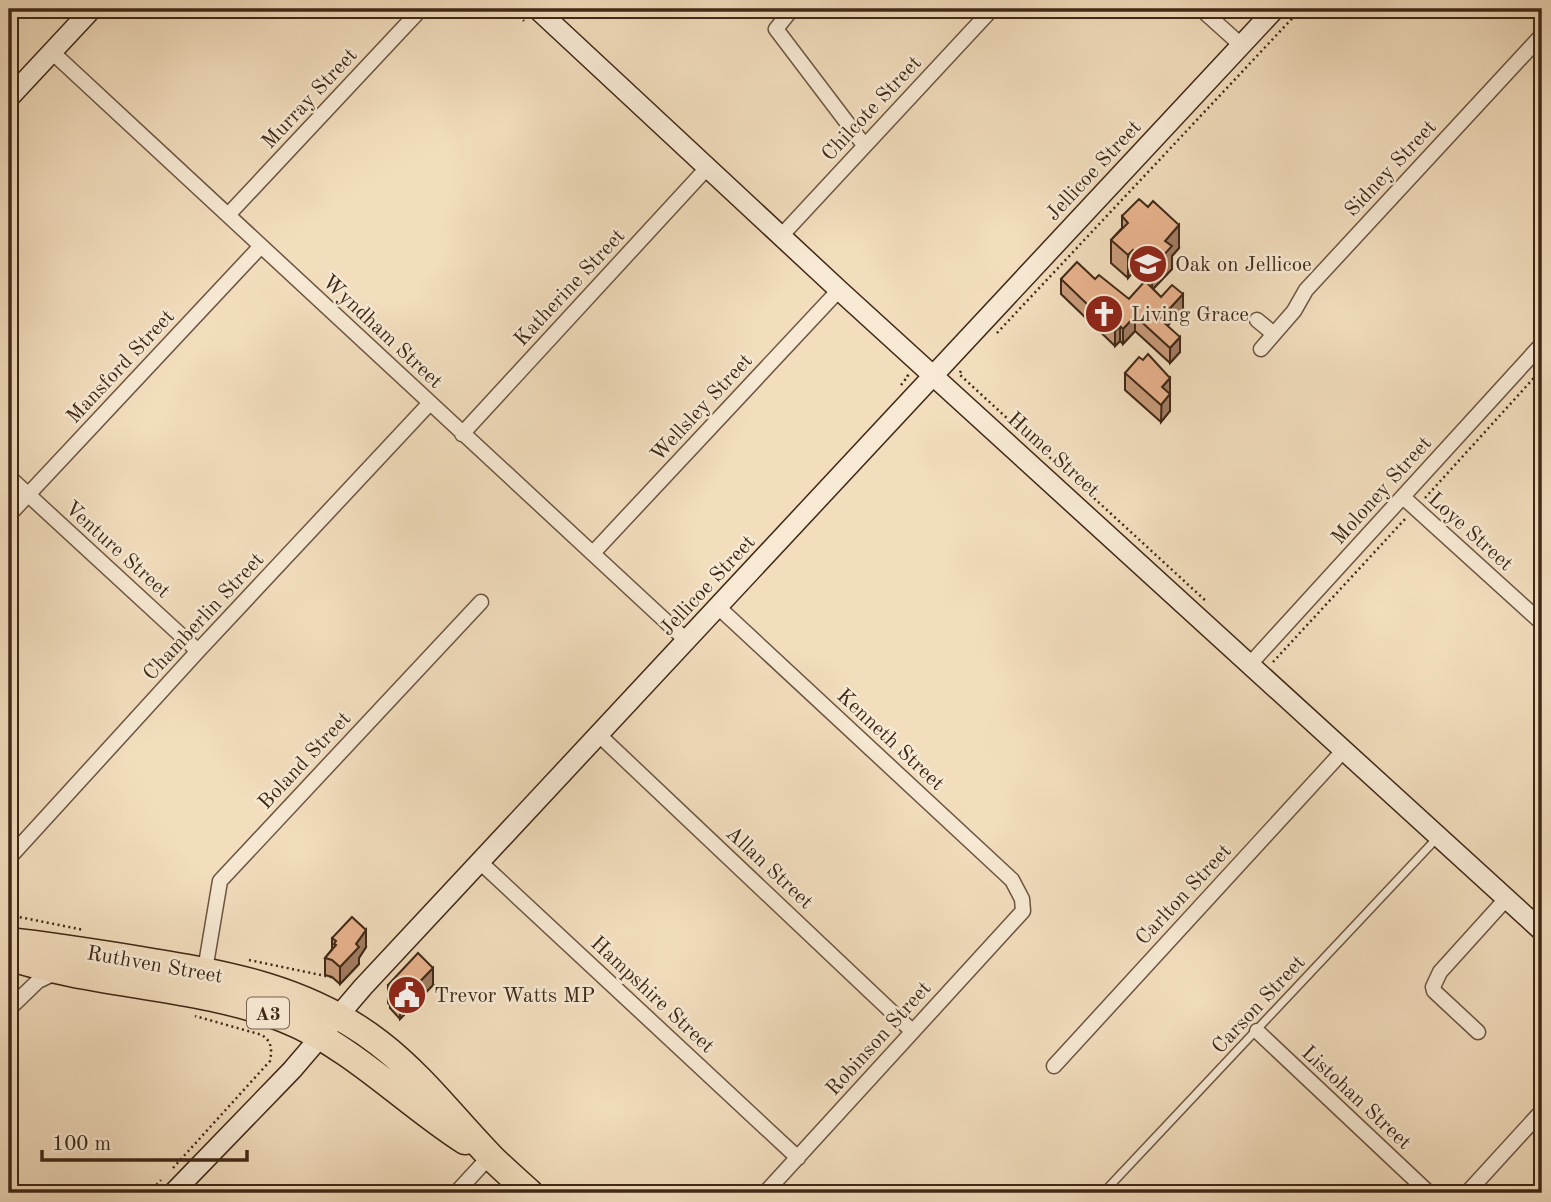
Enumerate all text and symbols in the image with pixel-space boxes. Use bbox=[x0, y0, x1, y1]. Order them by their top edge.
street label: Murray Street bbox=[259, 45, 362, 153]
street label: Chilcote Street bbox=[818, 53, 926, 166]
street label: Jellicoe Street bbox=[1043, 117, 1146, 225]
street label: Sidney Street bbox=[1341, 117, 1441, 221]
street label: Katherine Street bbox=[511, 225, 629, 351]
school or university icon: Oak on Jellicoe bbox=[1127, 243, 1169, 285]
place label: Oak on Jellicoe bbox=[1175, 255, 1312, 276]
street label: Wyndham Street bbox=[318, 271, 446, 393]
church icon: Living Grace bbox=[1083, 293, 1125, 335]
place label: Living Grace bbox=[1131, 305, 1249, 326]
street label: Mansford Street bbox=[63, 306, 179, 428]
street label: Wellsley Street bbox=[647, 350, 757, 466]
street label: Hume Street bbox=[1003, 409, 1103, 502]
street label: Moloney Street bbox=[1328, 433, 1436, 549]
street label: Loye Street bbox=[1424, 489, 1516, 575]
street label: Venture Street bbox=[60, 498, 174, 603]
street label: Jellicoe Street bbox=[657, 532, 760, 640]
street label: Chamberlin Street bbox=[140, 549, 268, 685]
street label: Kenneth Street bbox=[832, 685, 948, 795]
street label: Boland Street bbox=[255, 708, 355, 814]
street label: Allan Street bbox=[721, 823, 817, 914]
street label: Carlton Street bbox=[1132, 841, 1236, 949]
street label: Hampshire Street bbox=[586, 933, 718, 1058]
street label: Ruthven Street bbox=[85, 943, 224, 988]
street label: Carson Street bbox=[1209, 952, 1310, 1058]
public building icon: Trevor Watts MP bbox=[386, 974, 428, 1016]
street label: Robinson Street bbox=[823, 978, 936, 1100]
place label: Trevor Watts MP bbox=[434, 986, 595, 1007]
road number: A3 bbox=[247, 998, 289, 1028]
street label: Listohan Street bbox=[1297, 1042, 1415, 1154]
scale bar bbox=[42, 1118, 247, 1162]
text: 100 m bbox=[52, 1134, 111, 1155]

